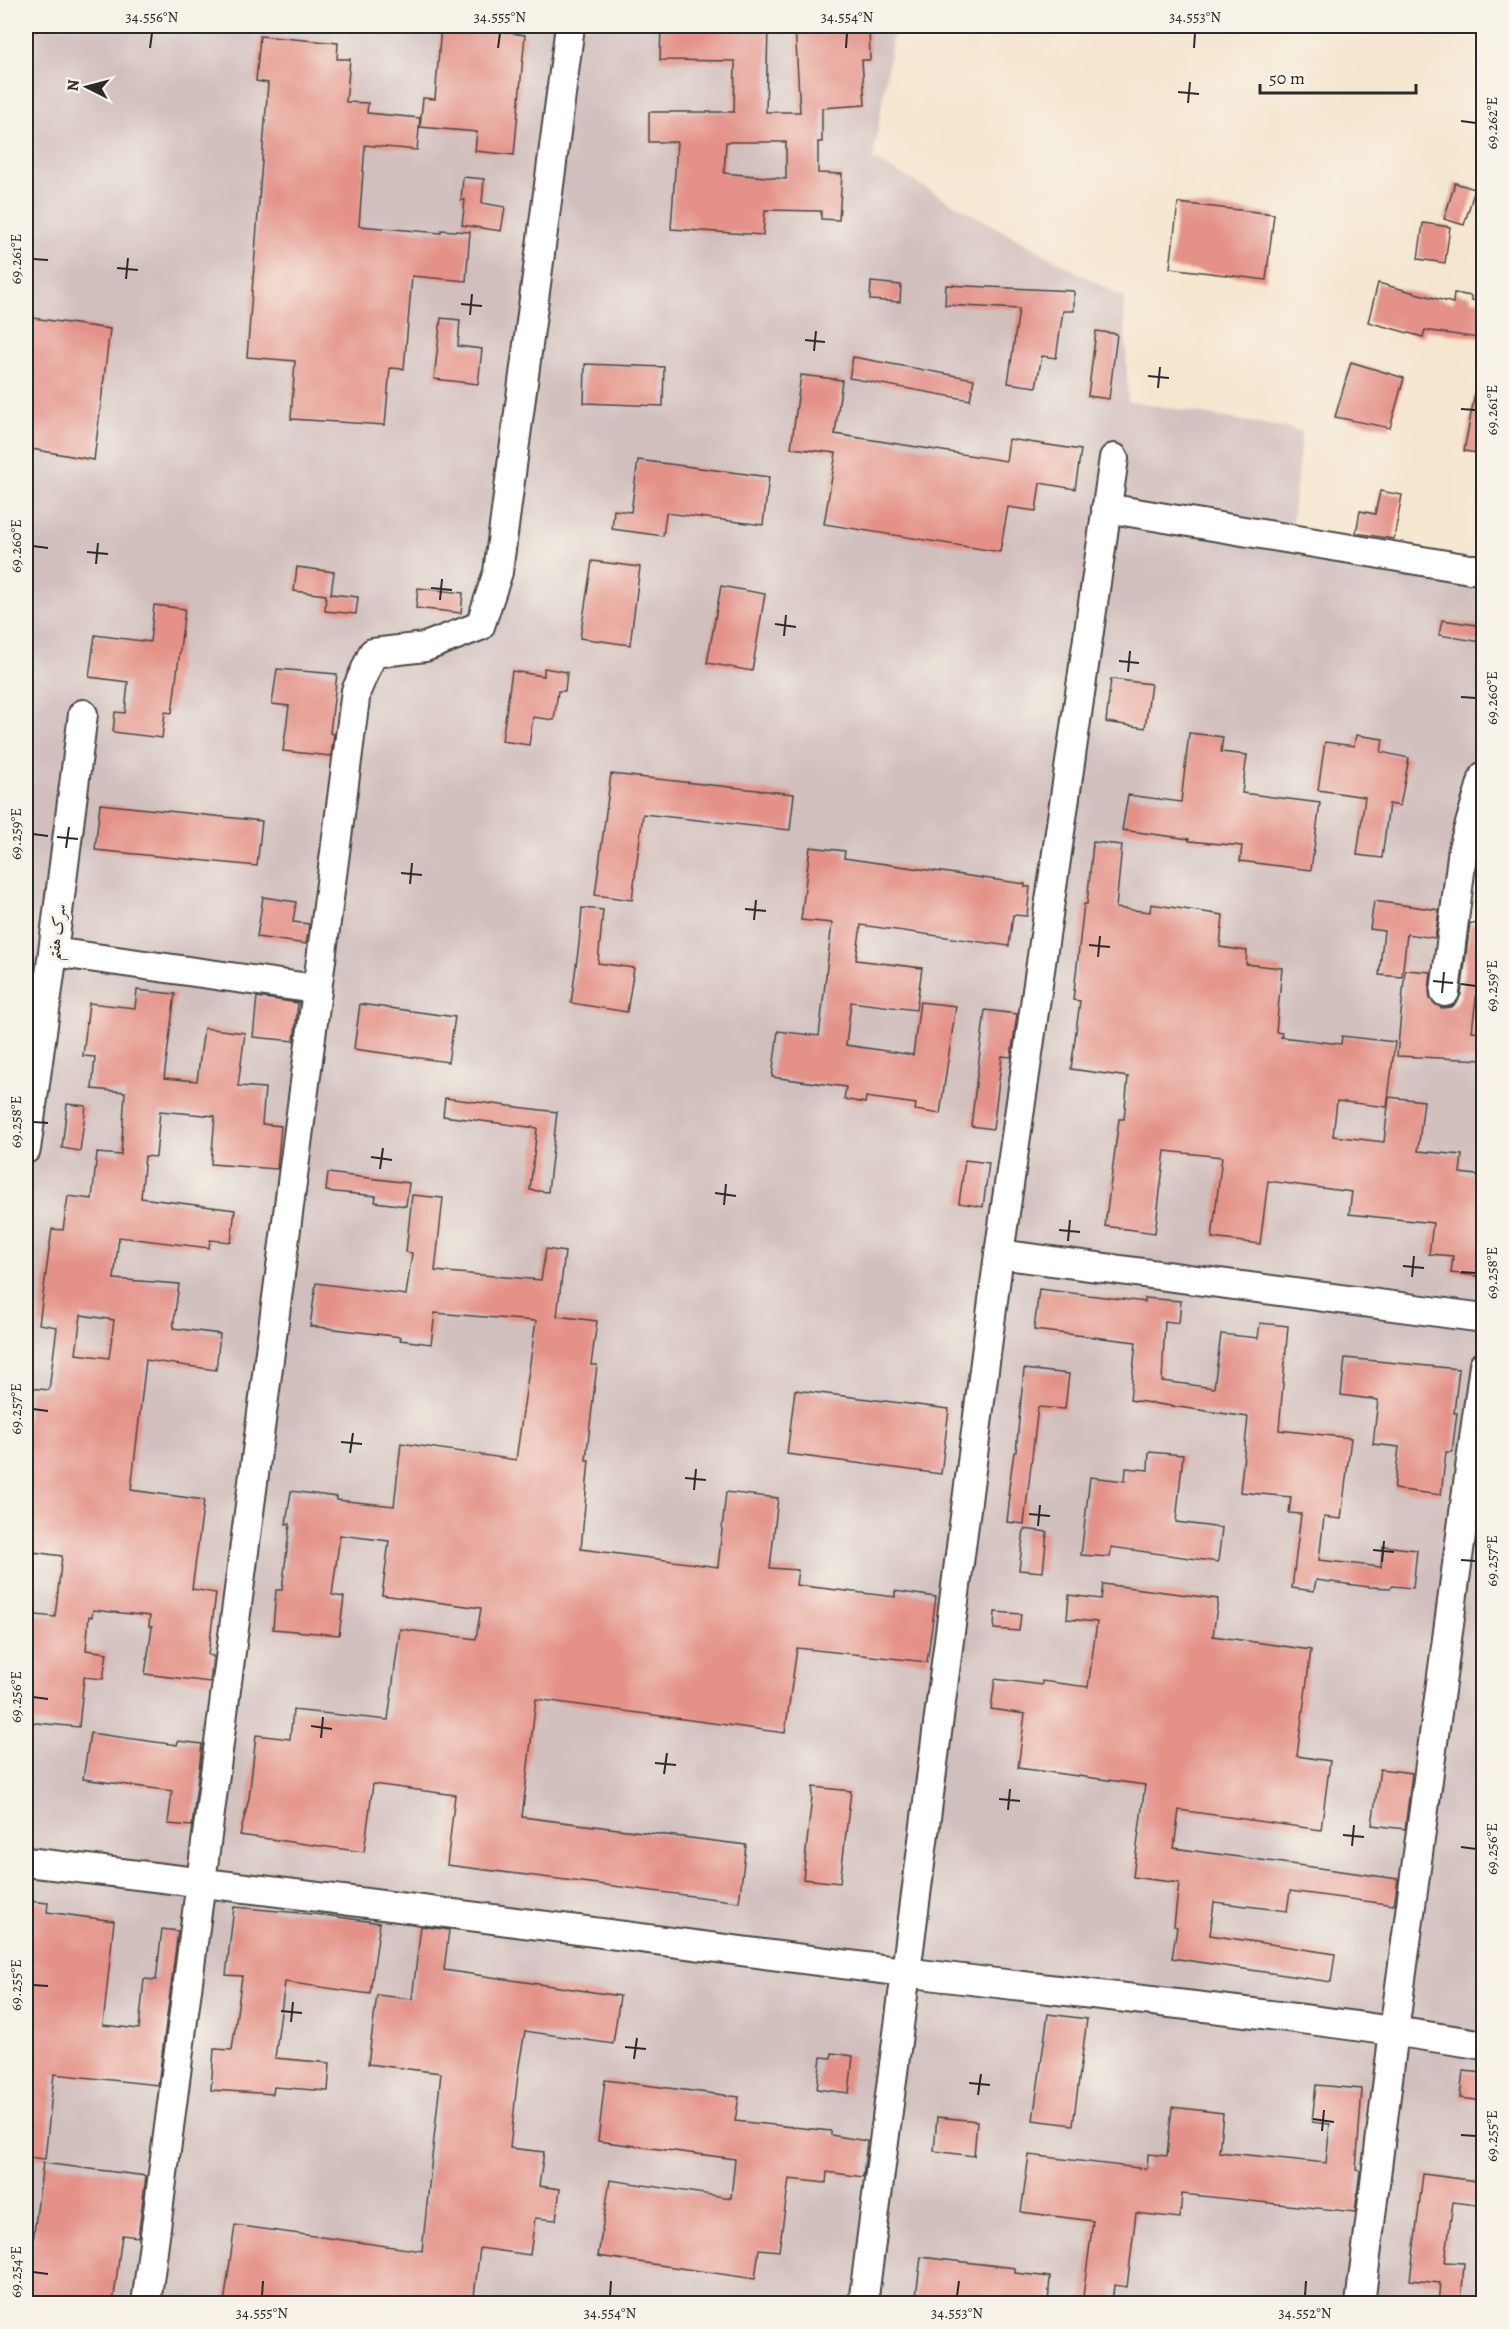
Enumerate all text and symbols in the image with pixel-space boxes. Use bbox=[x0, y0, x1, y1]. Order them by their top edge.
text: 34.556°N bbox=[126, 7, 179, 27]
text: 34.555°N bbox=[474, 7, 526, 27]
text: 34.554°N bbox=[821, 7, 874, 27]
text: 34.553°N bbox=[1169, 7, 1221, 27]
north arrow bbox=[57, 57, 117, 117]
scale bar bbox=[1260, 57, 1416, 95]
text: 50 m bbox=[1269, 66, 1305, 90]
text: N bbox=[62, 78, 85, 92]
text: 69.262°E bbox=[1482, 97, 1502, 149]
text: 69.261°E bbox=[6, 234, 26, 284]
text: 69.261°E bbox=[1482, 385, 1502, 435]
text: 69.260°E bbox=[6, 519, 26, 573]
text: 69.260°E bbox=[1482, 671, 1502, 725]
text: 69.259°E bbox=[6, 808, 26, 860]
street label: سرک هفتم bbox=[43, 903, 76, 962]
text: 69.259°E bbox=[1482, 960, 1502, 1012]
text: 69.258°E bbox=[6, 1096, 26, 1148]
text: 69.258°E bbox=[1482, 1247, 1502, 1299]
text: 69.257°E bbox=[6, 1383, 26, 1435]
text: 69.257°E bbox=[1482, 1535, 1502, 1587]
text: 69.256°E bbox=[6, 1671, 26, 1723]
text: 69.256°E bbox=[1482, 1823, 1502, 1875]
text: 69.255°E bbox=[6, 1959, 26, 2011]
text: 69.255°E bbox=[1482, 2110, 1502, 2162]
text: 69.254°E bbox=[6, 2246, 26, 2298]
text: 34.555°N bbox=[236, 2303, 288, 2323]
text: 34.554°N bbox=[584, 2303, 637, 2323]
text: 34.553°N bbox=[931, 2303, 983, 2323]
text: 34.552°N bbox=[1279, 2303, 1332, 2323]

